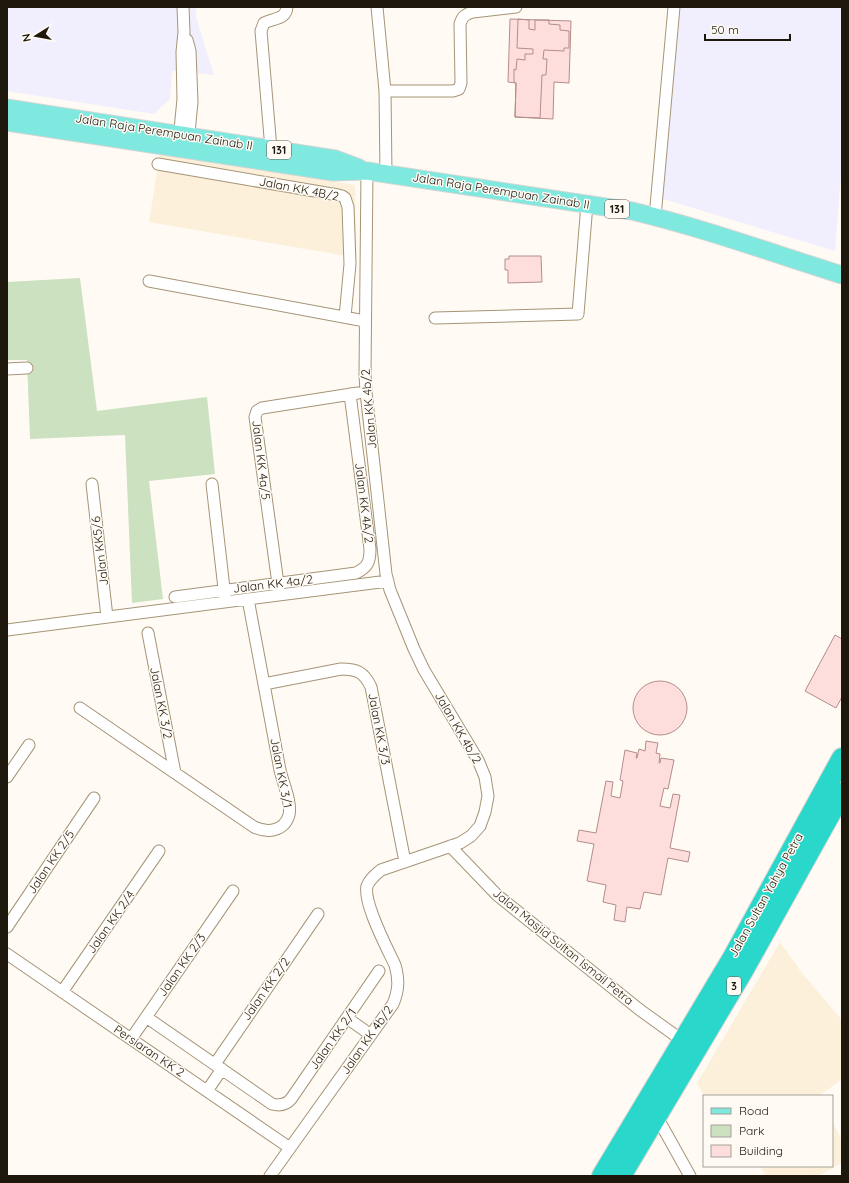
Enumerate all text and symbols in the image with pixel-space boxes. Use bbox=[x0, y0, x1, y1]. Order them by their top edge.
north arrow bbox=[16, 16, 56, 56]
scale bar bbox=[705, 16, 790, 42]
text: 50 m bbox=[711, 22, 739, 37]
text: N bbox=[19, 33, 34, 43]
street label: Jalan Raja Perempuan Zainab II bbox=[74, 110, 254, 153]
road number: 131 bbox=[267, 141, 291, 159]
street label: Jalan Raja Perempuan Zainab II bbox=[411, 169, 591, 212]
street label: Jalan KK 4B/2 bbox=[258, 173, 341, 204]
road number: 131 bbox=[605, 200, 629, 218]
street label: Jalan KK 4b/2 bbox=[357, 368, 379, 450]
street label: Jalan KK 4a/5 bbox=[249, 419, 274, 501]
street label: Jalan KK 4A/2 bbox=[352, 462, 377, 544]
street label: Jalan KK5/6 bbox=[88, 515, 111, 587]
street label: Jalan KK 4a/2 bbox=[232, 571, 314, 596]
street label: Jalan KK 3/2 bbox=[147, 666, 176, 741]
street label: Jalan KK 4b/2 bbox=[432, 689, 485, 767]
street label: Jalan KK 3/3 bbox=[365, 692, 394, 766]
street label: Jalan KK 3/1 bbox=[267, 737, 296, 809]
street label: Jalan KK 2/5 bbox=[24, 827, 77, 896]
street label: Jalan Sultan Yahya Petra bbox=[725, 830, 806, 959]
street label: Jalan Masjid Sultan Ismail Petra bbox=[490, 885, 637, 1008]
street label: Jalan KK 2/4 bbox=[83, 887, 138, 956]
street label: Jalan KK 2/3 bbox=[154, 930, 209, 999]
street label: Jalan KK 2/2 bbox=[238, 954, 293, 1023]
road number: 3 bbox=[727, 977, 741, 995]
street label: Jalan KK 4b/2 bbox=[337, 1002, 396, 1077]
street label: Jalan KK 2/1 bbox=[306, 1005, 359, 1072]
street label: Persiaran KK 2 bbox=[111, 1021, 188, 1080]
legend bbox=[703, 1095, 833, 1167]
text: Road bbox=[739, 1103, 769, 1118]
text: Park bbox=[739, 1123, 764, 1138]
text: Building bbox=[739, 1143, 783, 1158]

